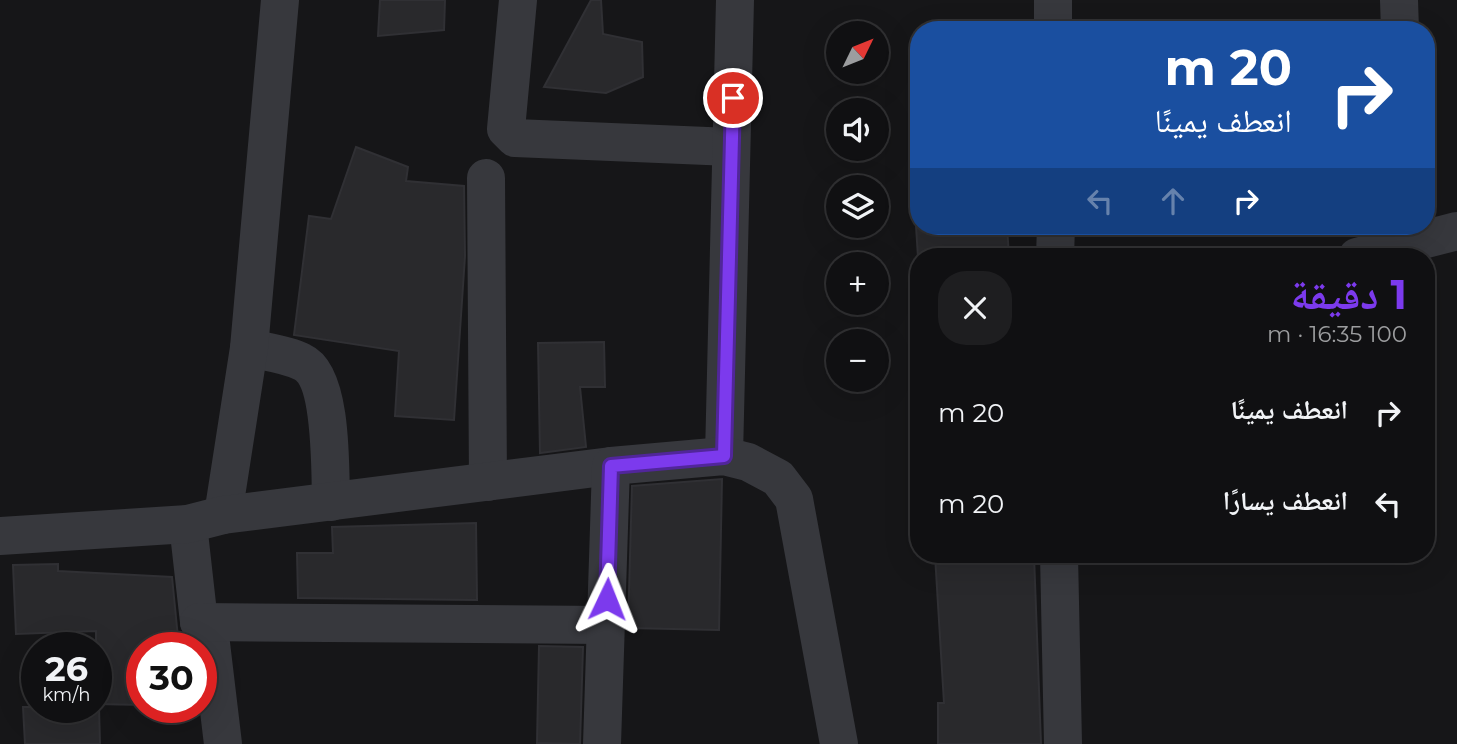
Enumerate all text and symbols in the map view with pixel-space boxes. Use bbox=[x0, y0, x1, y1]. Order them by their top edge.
north arrow bbox=[826, 21, 889, 84]
map controls bbox=[826, 21, 889, 392]
text: 20 m bbox=[1165, 38, 1292, 97]
icon: right bbox=[1316, 49, 1407, 140]
pin bbox=[703, 68, 763, 128]
icon: arrive bbox=[714, 79, 752, 117]
button: sound bbox=[826, 98, 889, 161]
text: انعطف يمينًا bbox=[1155, 101, 1292, 140]
button: layers bbox=[826, 175, 889, 238]
icon: left bbox=[1081, 182, 1119, 220]
icon: ahead bbox=[1154, 182, 1192, 220]
icon: right bbox=[1227, 182, 1265, 220]
button: + bbox=[826, 252, 889, 315]
text: 1 دقيقة bbox=[1290, 268, 1407, 320]
button: close bbox=[938, 271, 1012, 345]
text: 100 m · 16:35 bbox=[1267, 320, 1407, 348]
button: − bbox=[826, 329, 889, 392]
text: انعطف يمينًا bbox=[1230, 394, 1348, 426]
icon: right bbox=[1369, 394, 1407, 432]
text: 20 m bbox=[938, 397, 1004, 429]
text: انعطف يسارًا bbox=[1223, 485, 1348, 517]
icon: left bbox=[1369, 485, 1407, 523]
text: 20 m bbox=[938, 488, 1004, 520]
position arrow bbox=[570, 562, 644, 636]
speed limit sign: 30 bbox=[126, 632, 217, 723]
text: 26 bbox=[45, 647, 88, 690]
text: km/h bbox=[42, 684, 91, 706]

